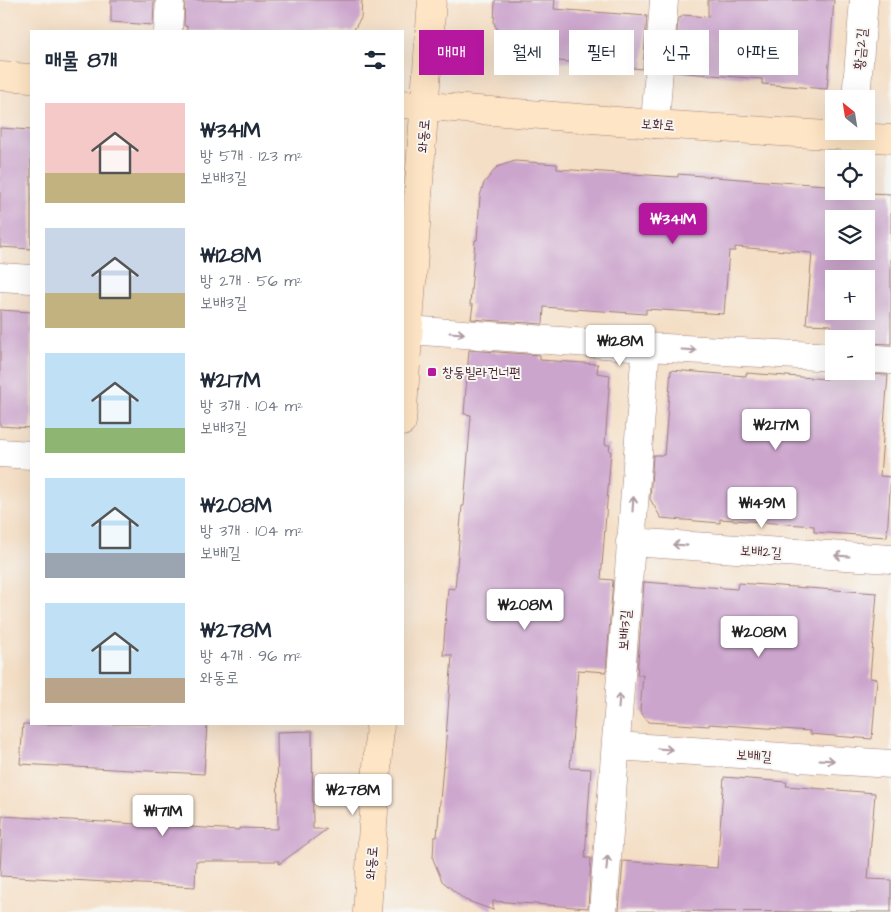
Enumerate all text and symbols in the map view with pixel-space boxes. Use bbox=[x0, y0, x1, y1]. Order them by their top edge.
street label: 황금2길 bbox=[849, 27, 873, 71]
chip: 매매 bbox=[419, 30, 484, 75]
chip: 월세 bbox=[494, 30, 559, 75]
chip: 필터 bbox=[569, 30, 634, 75]
chip: 신규 bbox=[644, 30, 709, 75]
chip: 아파트 bbox=[719, 30, 798, 75]
text: 매물 8개 bbox=[45, 46, 118, 75]
icon: filters bbox=[361, 46, 389, 74]
north arrow bbox=[825, 90, 875, 140]
map controls bbox=[825, 90, 875, 380]
street label: 보화로 bbox=[640, 114, 675, 136]
text: ₩341M bbox=[200, 116, 261, 145]
street label: 와동로 bbox=[413, 119, 435, 154]
icon: home bbox=[85, 123, 145, 183]
text: 방 5개 · 123 m² bbox=[200, 145, 303, 167]
button: locate bbox=[825, 150, 875, 200]
text: 보배3길 bbox=[200, 167, 247, 189]
pin: ₩341M bbox=[638, 202, 708, 245]
text: ₩341M bbox=[650, 208, 696, 230]
button: layers bbox=[825, 210, 875, 260]
text: ₩128M bbox=[200, 241, 261, 270]
icon: home bbox=[85, 248, 145, 308]
text: 방 2개 · 56 m² bbox=[200, 270, 303, 292]
button: + bbox=[825, 270, 875, 320]
text: 보배3길 bbox=[200, 292, 247, 314]
pin: ₩128M bbox=[585, 324, 655, 367]
one-way arrow bbox=[449, 329, 465, 338]
text: ₩128M bbox=[597, 330, 643, 352]
button: − bbox=[825, 330, 875, 380]
one-way arrow bbox=[681, 345, 697, 354]
place label: 창동빌라건너편 bbox=[442, 363, 521, 383]
text: ₩217M bbox=[200, 366, 261, 395]
marker: 창동빌라건너편 bbox=[426, 366, 438, 378]
icon: home bbox=[85, 373, 145, 433]
text: 방 3개 · 104 m² bbox=[200, 395, 303, 417]
pin: ₩217M bbox=[741, 408, 811, 451]
text: ₩217M bbox=[753, 414, 799, 436]
text: 보배3길 bbox=[200, 417, 247, 439]
pin: ₩149M bbox=[727, 486, 797, 529]
text: ₩208M bbox=[200, 491, 272, 520]
text: ₩149M bbox=[738, 492, 786, 514]
one-way arrow bbox=[629, 497, 638, 513]
icon: home bbox=[85, 498, 145, 558]
text: 방 3개 · 104 m² bbox=[200, 520, 303, 542]
one-way arrow bbox=[672, 541, 688, 550]
street label: 보배2길 bbox=[739, 541, 783, 563]
text: 보배1길 bbox=[200, 542, 241, 564]
one-way arrow bbox=[835, 551, 851, 561]
pin: ₩208M bbox=[490, 588, 560, 631]
text: ₩208M bbox=[498, 594, 552, 616]
street label: 보배3길 bbox=[614, 608, 636, 651]
text: ₩278M bbox=[200, 616, 272, 645]
pin: ₩208M bbox=[724, 616, 794, 658]
text: ₩208M bbox=[732, 621, 786, 643]
icon: home bbox=[85, 623, 145, 683]
text: 방 4개 · 96 m² bbox=[200, 645, 302, 667]
text: 와동로 bbox=[200, 667, 239, 689]
one-way arrow bbox=[615, 694, 624, 710]
one-way arrow bbox=[657, 744, 673, 754]
street label: 보배1길 bbox=[735, 745, 773, 767]
one-way arrow bbox=[819, 756, 835, 765]
pin: ₩278M bbox=[318, 774, 388, 816]
text: ₩278M bbox=[326, 779, 380, 801]
pin: ₩171M bbox=[128, 794, 198, 837]
text: ₩171M bbox=[143, 800, 183, 822]
street label: 와동로 bbox=[361, 846, 383, 881]
one-way arrow bbox=[602, 856, 611, 872]

